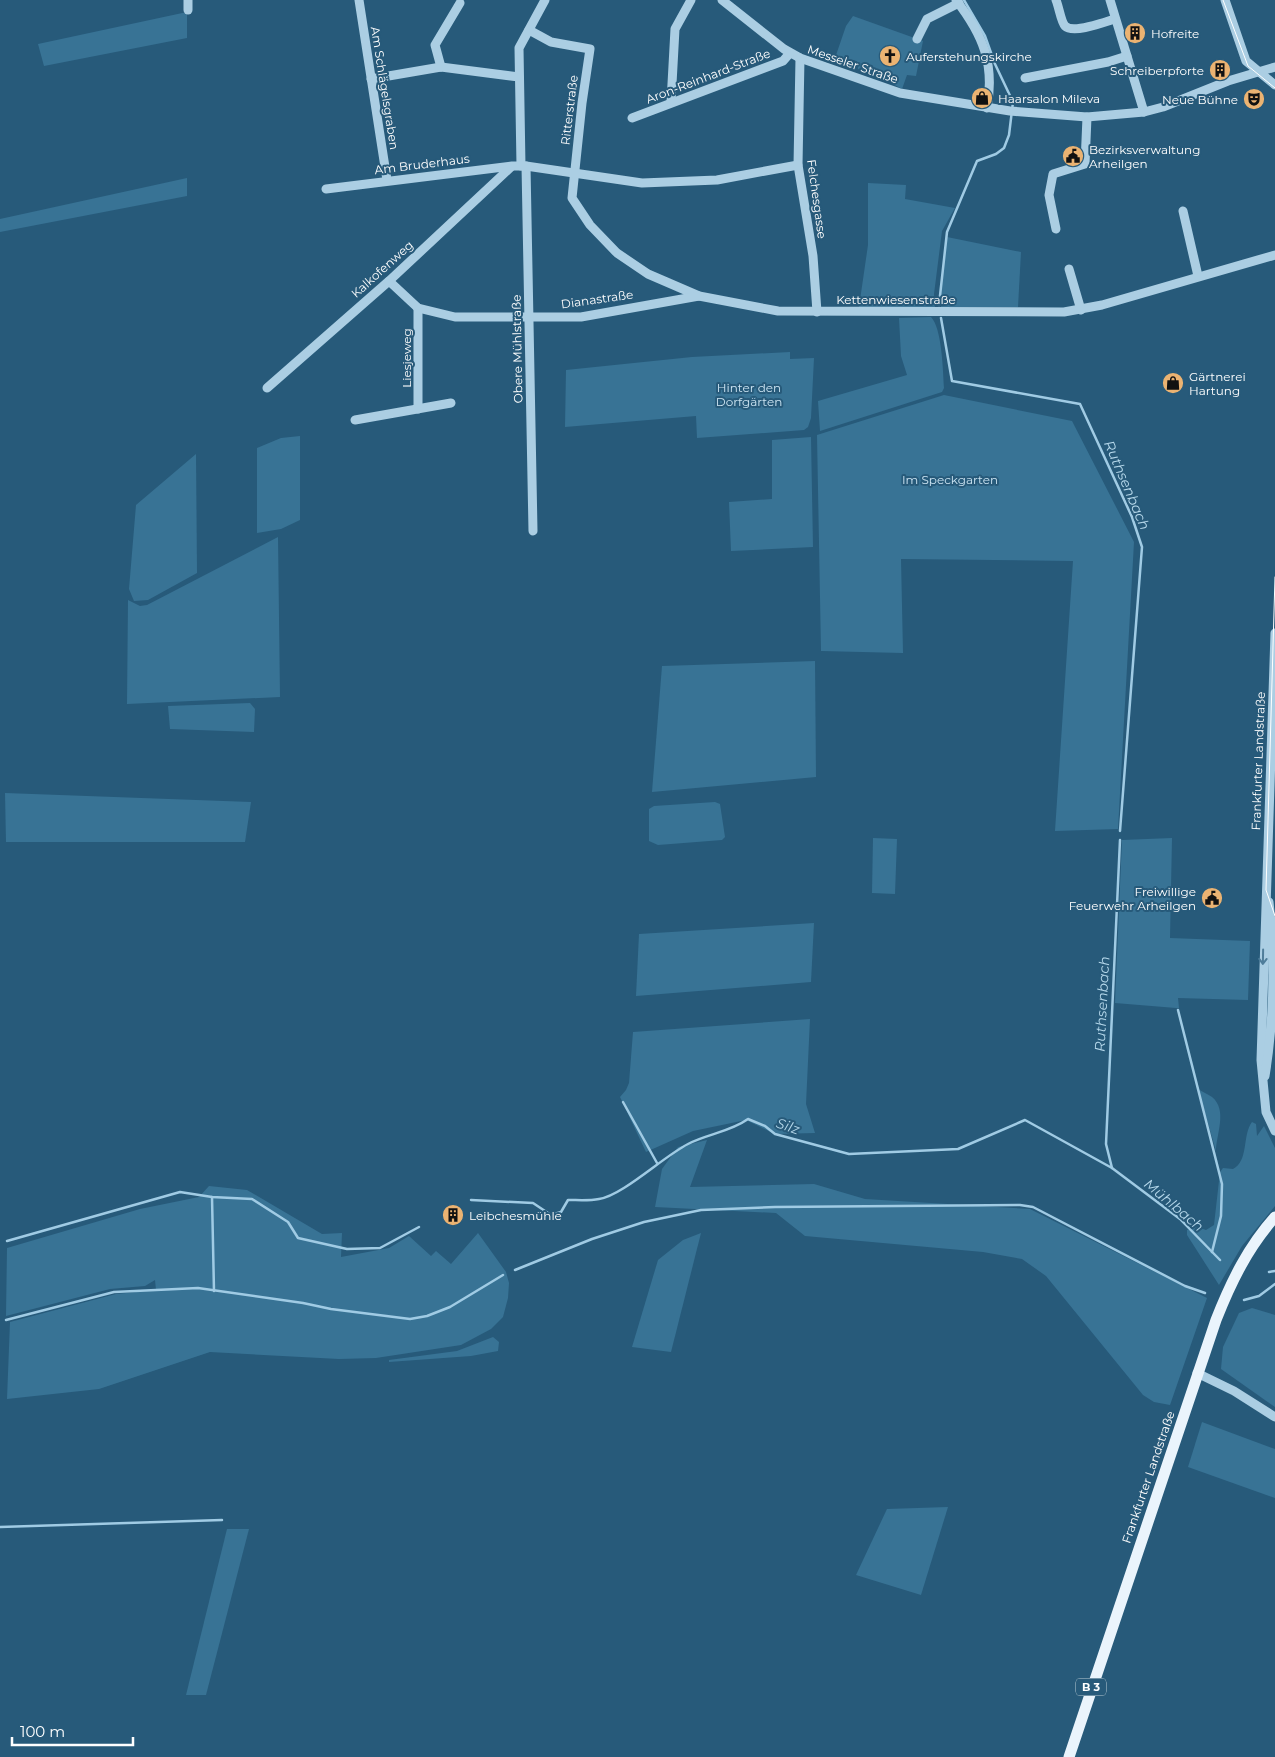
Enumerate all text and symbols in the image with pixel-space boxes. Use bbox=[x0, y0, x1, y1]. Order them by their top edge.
building icon: Hofreite bbox=[1123, 21, 1147, 45]
street label: Am Schlägelsgraben bbox=[368, 25, 402, 151]
place label: Hofreite bbox=[1151, 26, 1199, 41]
street label: Messeler Straße bbox=[806, 41, 900, 87]
church icon: Auferstehungskirche bbox=[878, 44, 902, 68]
street label: Aron-Reinhard-Straße bbox=[644, 45, 772, 107]
place label: Auferstehungskirche bbox=[906, 49, 1032, 64]
building icon: Schreiberpforte bbox=[1208, 58, 1232, 82]
place label: Schreiberpforte bbox=[1110, 63, 1204, 78]
street label: Ritterstraße bbox=[557, 74, 581, 146]
shop icon: Haarsalon Mileva bbox=[970, 86, 994, 110]
theatre icon: Neue Bühne bbox=[1242, 87, 1266, 111]
place label: Haarsalon Mileva bbox=[998, 91, 1100, 106]
place label: Neue Bühne bbox=[1162, 92, 1238, 107]
place label: Bezirksverwaltung Arheilgen bbox=[1089, 142, 1200, 171]
public building icon: Bezirksverwaltung Arheilgen bbox=[1061, 144, 1085, 168]
street label: Am Bruderhaus bbox=[374, 151, 471, 177]
street label: Felchesgasse bbox=[804, 158, 830, 240]
street label: Kalkofenweg bbox=[348, 237, 416, 301]
street label: Dianastraße bbox=[560, 287, 634, 311]
street label: Kettenwiesenstraße bbox=[836, 292, 956, 307]
street label: Obere Mühlstraße bbox=[509, 294, 525, 404]
street label: Liesjeweg bbox=[399, 328, 414, 388]
place label: Gärtnerei Hartung bbox=[1189, 369, 1246, 398]
shop icon: Gärtnerei Hartung bbox=[1161, 371, 1185, 395]
park label: Hinter den Dorfgärten bbox=[716, 380, 782, 409]
water label: Ruthsenbach bbox=[1100, 437, 1154, 533]
park label: Im Speckgarten bbox=[902, 472, 998, 487]
street label: Frankfurter Landstraße bbox=[1248, 691, 1268, 831]
place label: Freiwillige Feuerwehr Arheilgen bbox=[1069, 884, 1196, 913]
public building icon: Freiwillige Feuerwehr Arheilgen bbox=[1200, 886, 1224, 910]
one-way arrow bbox=[1258, 948, 1268, 965]
water label: Ruthsenbach bbox=[1091, 956, 1113, 1052]
water label: Silz bbox=[774, 1114, 803, 1139]
water label: Mühlbach bbox=[1141, 1175, 1207, 1235]
building icon: Leibchesmühle bbox=[441, 1203, 465, 1227]
place label: Leibchesmühle bbox=[469, 1208, 562, 1223]
street label: Frankfurter Landstraße bbox=[1118, 1409, 1178, 1545]
road number: B 3 bbox=[1076, 1678, 1106, 1695]
scale bar bbox=[12, 1714, 134, 1746]
text: 100 m bbox=[20, 1722, 65, 1741]

